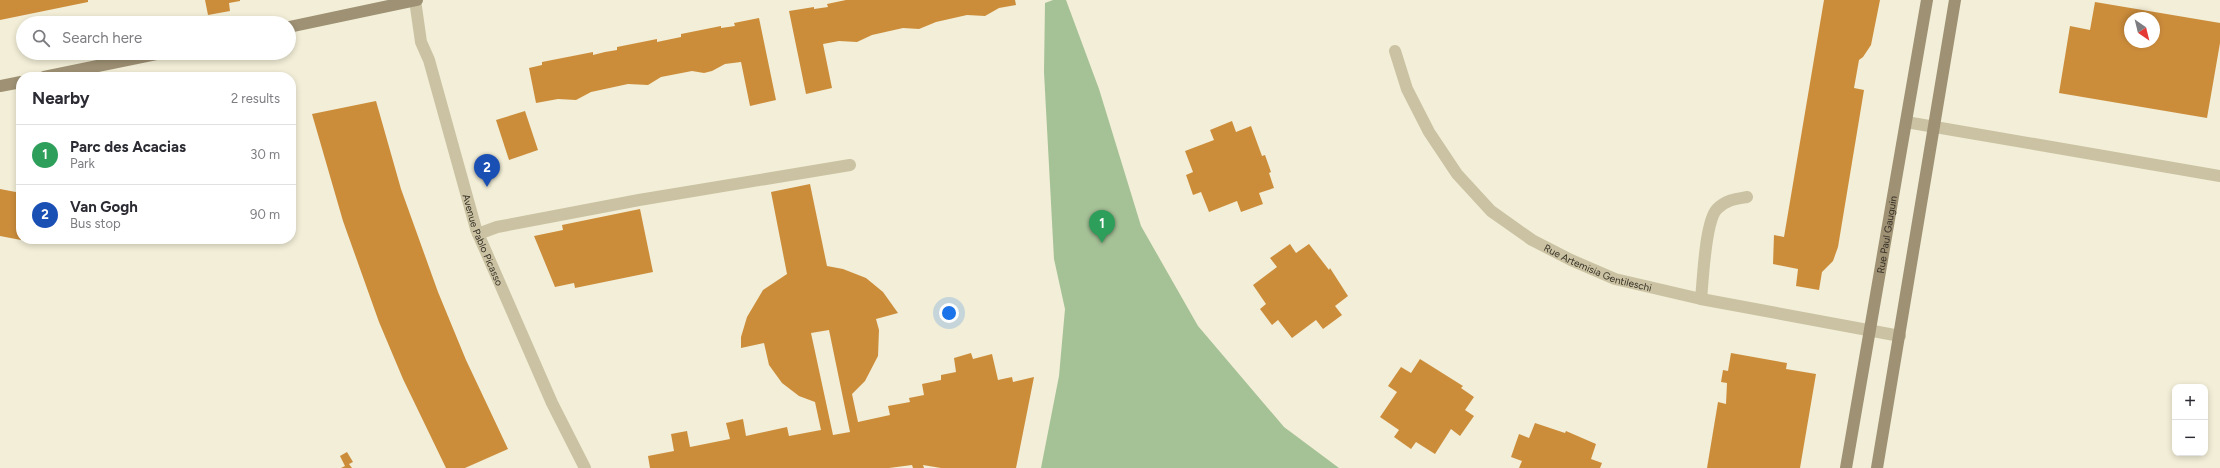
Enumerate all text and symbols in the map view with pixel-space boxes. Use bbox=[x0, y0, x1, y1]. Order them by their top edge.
north arrow bbox=[2124, 12, 2160, 48]
search box bbox=[16, 16, 296, 60]
icon: search bbox=[30, 27, 52, 49]
text: Search here bbox=[62, 29, 142, 47]
text: Nearby bbox=[32, 88, 90, 108]
text: 2 results bbox=[231, 91, 280, 106]
text: Parc des Acacias bbox=[70, 138, 186, 156]
text: 1 bbox=[42, 147, 48, 162]
text: 30 m bbox=[250, 147, 280, 162]
pin: 2 bbox=[474, 154, 500, 187]
text: Park bbox=[70, 156, 95, 171]
street label: Avenue Pablo Picasso bbox=[460, 192, 506, 288]
street label: Rue Paul Gauguin bbox=[1874, 194, 1900, 274]
text: Van Gogh bbox=[70, 198, 138, 216]
text: 2 bbox=[41, 207, 49, 222]
text: 90 m bbox=[250, 207, 280, 222]
pin: 1 bbox=[1089, 210, 1115, 243]
text: Bus stop bbox=[70, 216, 121, 231]
street label: Rue Artemisia Gentileschi bbox=[1542, 241, 1653, 294]
your location bbox=[939, 303, 959, 323]
map controls bbox=[2172, 384, 2208, 456]
button: + bbox=[2172, 384, 2208, 420]
button: − bbox=[2172, 420, 2208, 456]

